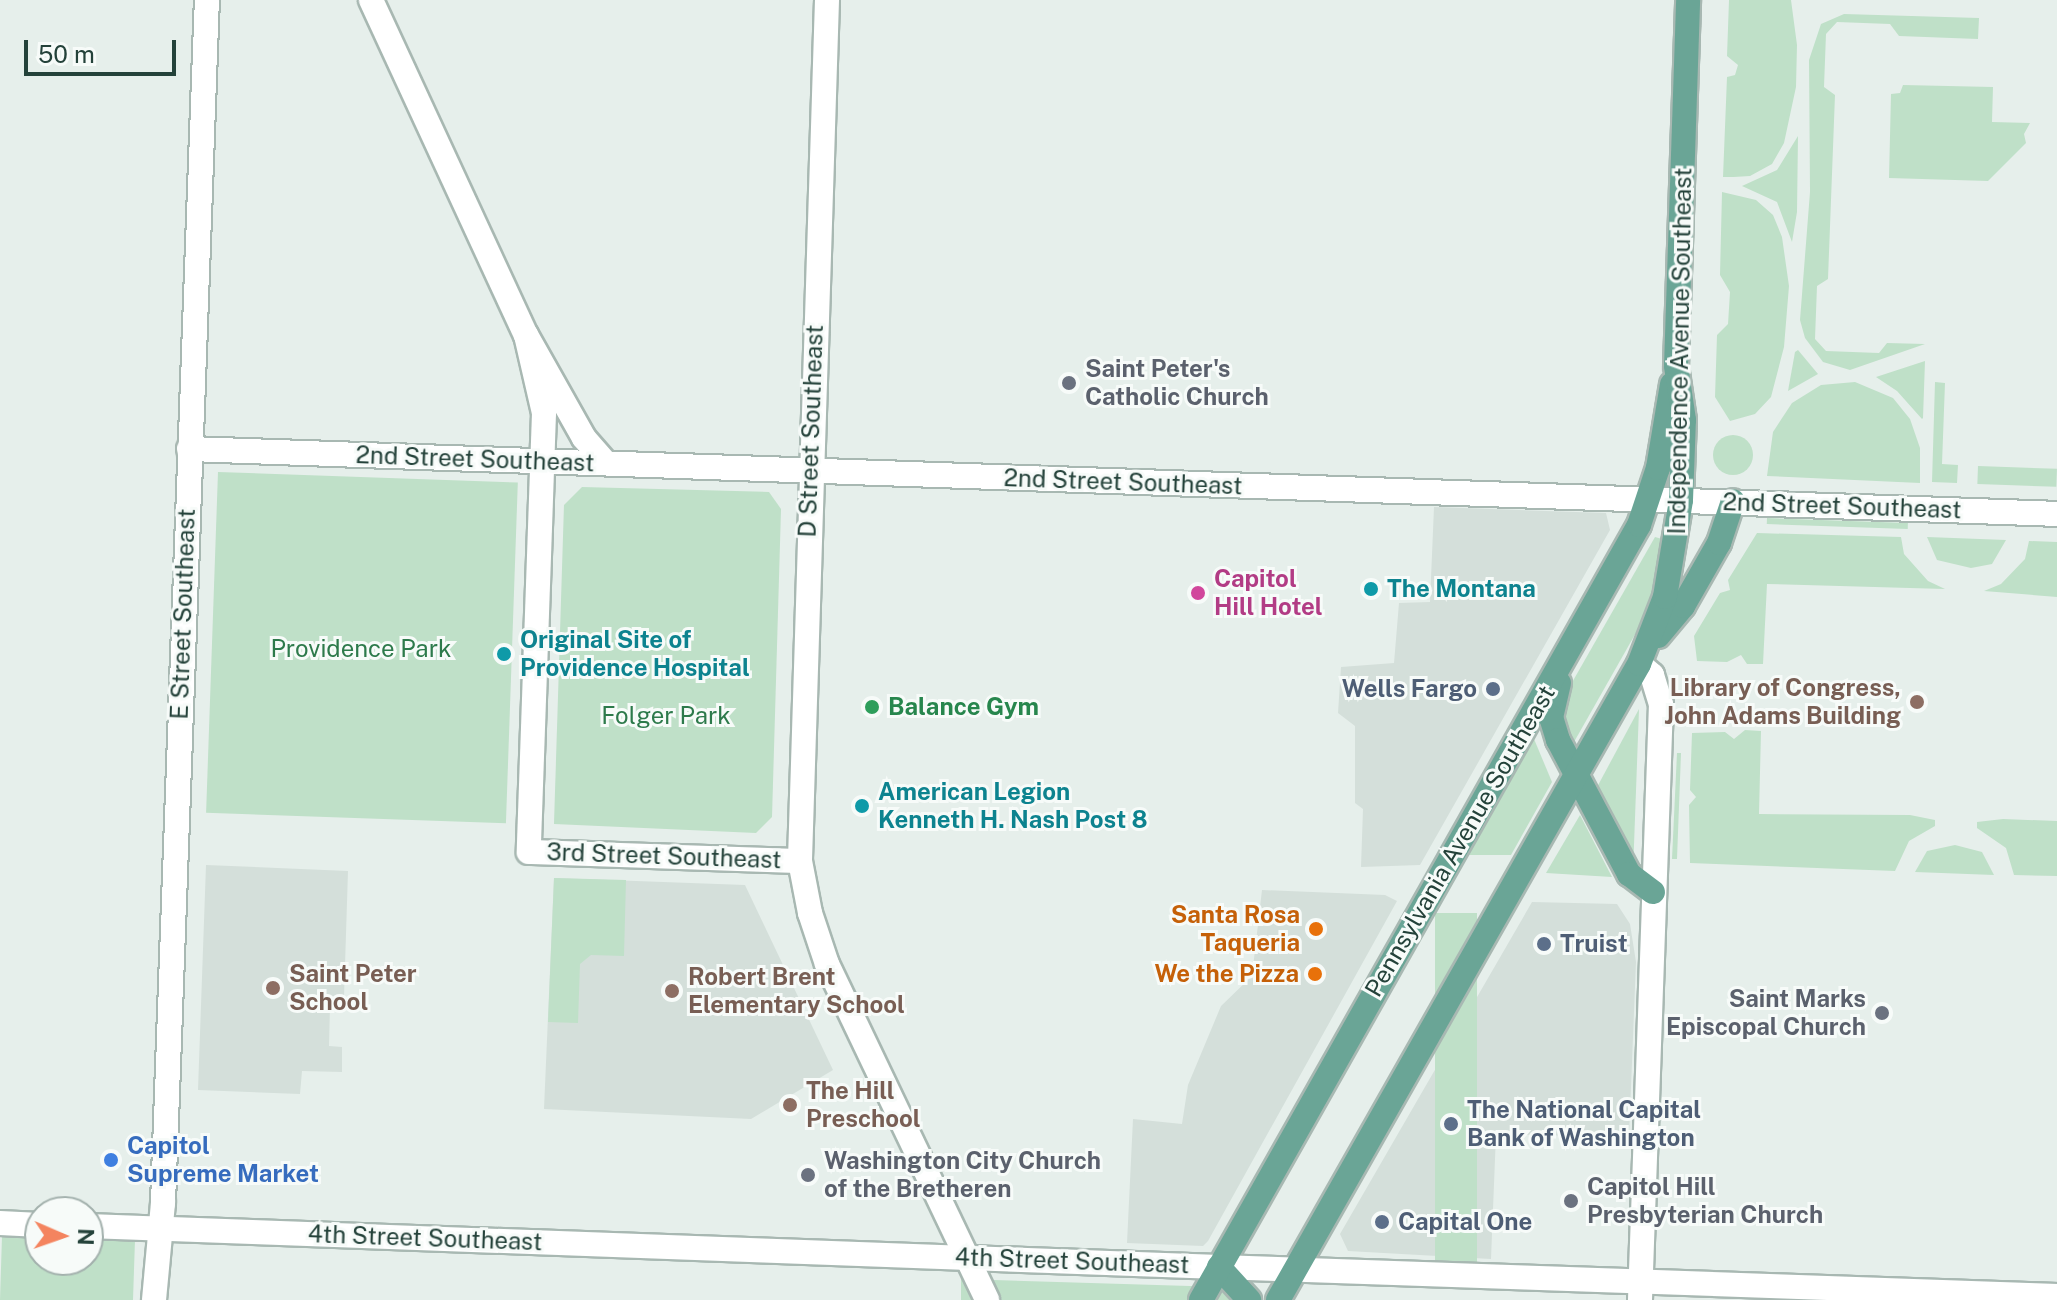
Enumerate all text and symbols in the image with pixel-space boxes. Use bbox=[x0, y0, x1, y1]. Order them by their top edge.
scale bar bbox=[28, 24, 180, 74]
text: 50 m bbox=[38, 40, 95, 68]
street label: Independence Avenue Southeast bbox=[1662, 167, 1698, 535]
street label: D Street Southeast bbox=[793, 324, 829, 538]
place label: Saint Peter's Catholic Church bbox=[1085, 355, 1269, 411]
marker: Saint Peter's Catholic Church bbox=[1060, 374, 1078, 392]
street label: 2nd Street Southeast bbox=[355, 440, 595, 478]
street label: 2nd Street Southeast bbox=[1003, 463, 1243, 501]
street label: 2nd Street Southeast bbox=[1722, 487, 1962, 525]
street label: E Street Southeast bbox=[165, 508, 201, 720]
place label: Capitol Hill Hotel bbox=[1214, 565, 1323, 621]
place label: The Montana bbox=[1387, 575, 1536, 603]
marker: The Montana bbox=[1362, 580, 1380, 598]
marker: Capitol Hill Hotel bbox=[1189, 584, 1207, 602]
place label: Original Site of Providence Hospital bbox=[520, 626, 750, 682]
park label: Providence Park bbox=[270, 635, 452, 663]
marker: Original Site of Providence Hospital bbox=[495, 645, 513, 663]
place label: Library of Congress, John Adams Building bbox=[1664, 674, 1901, 730]
place label: Wells Fargo bbox=[1342, 675, 1477, 703]
street label: Pennsylvania Avenue Southeast bbox=[1359, 680, 1561, 1002]
marker: Wells Fargo bbox=[1484, 680, 1502, 698]
place label: Balance Gym bbox=[888, 693, 1039, 721]
marker: Library of Congress, John Adams Building bbox=[1908, 693, 1926, 711]
marker: Balance Gym bbox=[863, 698, 881, 716]
park label: Folger Park bbox=[601, 702, 731, 730]
place label: American Legion Kenneth H. Nash Post 8 bbox=[878, 778, 1148, 834]
marker: American Legion Kenneth H. Nash Post 8 bbox=[853, 797, 871, 815]
street label: 3rd Street Southeast bbox=[546, 838, 782, 874]
place label: Santa Rosa Taqueria bbox=[1171, 901, 1300, 957]
marker: Santa Rosa Taqueria bbox=[1307, 920, 1325, 938]
place label: Truist bbox=[1560, 930, 1628, 958]
marker: Truist bbox=[1535, 935, 1553, 953]
place label: Saint Peter School bbox=[289, 960, 417, 1016]
place label: We the Pizza bbox=[1154, 960, 1299, 988]
place label: Robert Brent Elementary School bbox=[688, 963, 905, 1019]
marker: We the Pizza bbox=[1306, 965, 1324, 983]
marker: Saint Peter School bbox=[264, 979, 282, 997]
marker: Robert Brent Elementary School bbox=[663, 982, 681, 1000]
place label: Saint Marks Episcopal Church bbox=[1666, 985, 1866, 1041]
marker: Saint Marks Episcopal Church bbox=[1873, 1004, 1891, 1022]
place label: The Hill Preschool bbox=[806, 1077, 921, 1133]
marker: The Hill Preschool bbox=[781, 1096, 799, 1114]
place label: The National Capital Bank of Washington bbox=[1467, 1096, 1701, 1152]
marker: The National Capital Bank of Washington bbox=[1442, 1115, 1460, 1133]
place label: Capitol Supreme Market bbox=[127, 1132, 319, 1188]
place label: Washington City Church of the Bretheren bbox=[824, 1147, 1101, 1203]
marker: Capitol Supreme Market bbox=[102, 1151, 120, 1169]
marker: Washington City Church of the Bretheren bbox=[799, 1166, 817, 1184]
place label: Capitol Hill Presbyterian Church bbox=[1587, 1173, 1823, 1229]
marker: Capitol Hill Presbyterian Church bbox=[1562, 1192, 1580, 1210]
north arrow bbox=[24, 1196, 104, 1276]
place label: Capital One bbox=[1398, 1208, 1532, 1236]
marker: Capital One bbox=[1373, 1213, 1391, 1231]
street label: 4th Street Southeast bbox=[307, 1220, 543, 1256]
text: N bbox=[73, 1228, 99, 1246]
street label: 4th Street Southeast bbox=[954, 1243, 1190, 1279]

